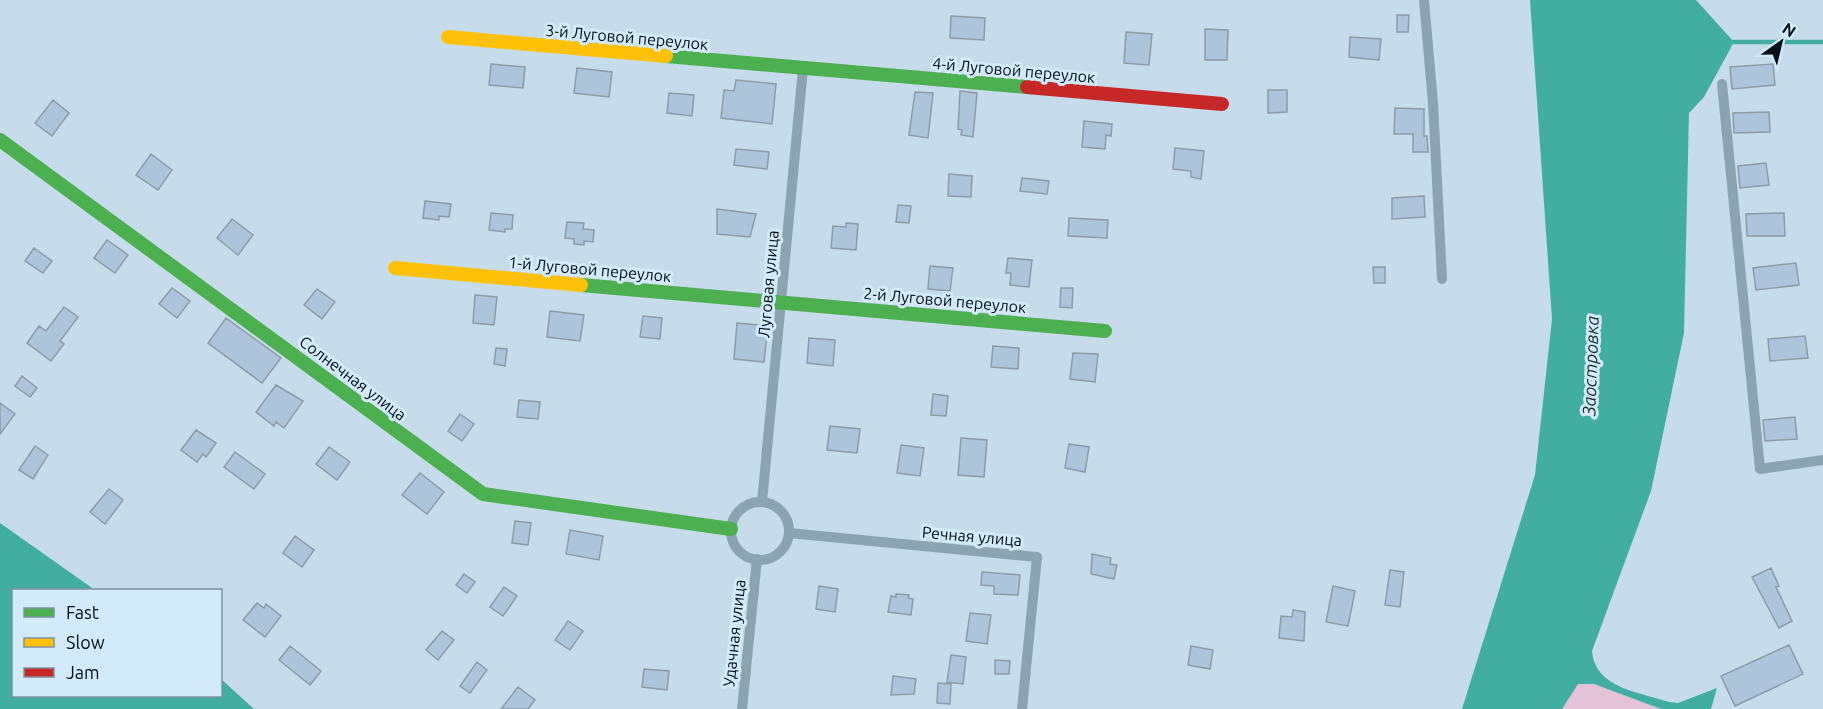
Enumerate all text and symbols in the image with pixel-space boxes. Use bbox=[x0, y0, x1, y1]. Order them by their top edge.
north arrow bbox=[1751, 12, 1811, 72]
text: N bbox=[1779, 19, 1799, 40]
street label: 3-й Луговой переулок bbox=[545, 21, 709, 53]
street label: 4-й Луговой переулок bbox=[932, 54, 1096, 86]
street label: Луговая улица bbox=[754, 230, 782, 338]
street label: 1-й Луговой переулок bbox=[508, 253, 672, 285]
street label: 2-й Луговой переулок bbox=[863, 284, 1027, 316]
water label: Заостровка bbox=[1578, 315, 1602, 417]
street label: Солнечная улица bbox=[296, 332, 410, 424]
street label: Речная улица bbox=[921, 523, 1023, 549]
street label: Удачная улица bbox=[719, 578, 749, 688]
legend bbox=[12, 589, 222, 697]
text: Fast bbox=[66, 602, 99, 622]
text: Slow bbox=[66, 632, 105, 652]
text: Jam bbox=[66, 662, 100, 682]

